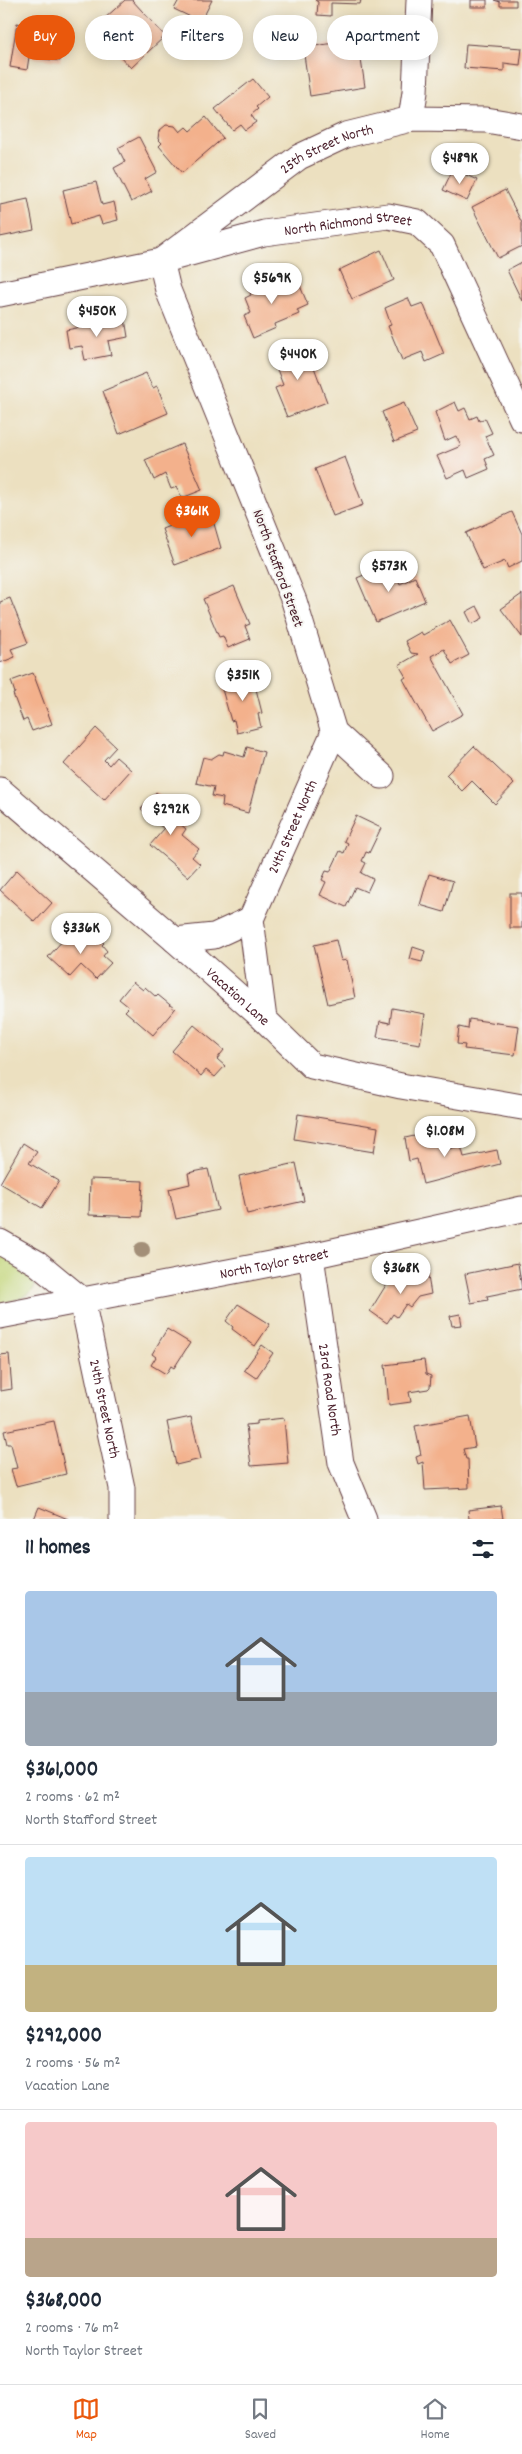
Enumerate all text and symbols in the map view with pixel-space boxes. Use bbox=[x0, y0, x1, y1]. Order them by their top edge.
chip: Buy bbox=[15, 15, 75, 60]
chip: Rent bbox=[85, 15, 152, 60]
chip: Filters bbox=[162, 15, 243, 60]
chip: New bbox=[253, 15, 317, 60]
chip: Apartment bbox=[327, 15, 438, 60]
street label: 25th Street North bbox=[276, 120, 376, 181]
pin: $489K bbox=[425, 142, 495, 185]
text: $489K bbox=[442, 147, 478, 170]
street label: North Richmond Street bbox=[283, 207, 414, 243]
pin: $569K bbox=[237, 262, 307, 305]
text: $569K bbox=[253, 267, 291, 290]
pin: $450K bbox=[62, 296, 132, 338]
text: $450K bbox=[78, 300, 116, 323]
pin: $440K bbox=[263, 338, 333, 381]
text: $440K bbox=[279, 343, 317, 366]
pin: $361K bbox=[157, 496, 227, 538]
text: $361K bbox=[175, 500, 209, 523]
street label: North Stafford Street bbox=[246, 507, 309, 631]
pin: $573K bbox=[354, 550, 424, 593]
text: $573K bbox=[371, 555, 407, 578]
pin: $351K bbox=[208, 660, 278, 702]
text: $351K bbox=[226, 664, 260, 687]
street label: 24th Street North bbox=[263, 777, 324, 878]
pin: $292K bbox=[136, 794, 206, 836]
text: $292K bbox=[153, 798, 189, 821]
pin: $336K bbox=[46, 912, 116, 955]
text: $336K bbox=[62, 917, 100, 940]
street label: Vacation Lane bbox=[200, 963, 274, 1032]
pin: $1.08M bbox=[404, 1116, 486, 1158]
text: $1.08M bbox=[426, 1120, 464, 1143]
street label: North Taylor Street bbox=[218, 1243, 331, 1286]
pin: $368K bbox=[366, 1252, 436, 1295]
text: $368K bbox=[383, 1257, 419, 1280]
street label: 23rd Road North bbox=[311, 1342, 346, 1438]
street label: 24th Street North bbox=[82, 1358, 124, 1461]
text: 11 homes bbox=[25, 1534, 90, 1564]
icon: filters bbox=[469, 1535, 497, 1563]
icon: home bbox=[216, 1624, 306, 1714]
text: $361,000 bbox=[25, 1756, 98, 1786]
text: 2 rooms · 62 m² bbox=[25, 1786, 120, 1809]
text: North Stafford Street bbox=[25, 1809, 157, 1832]
icon: home bbox=[216, 1889, 306, 1979]
text: $292,000 bbox=[25, 2022, 102, 2052]
text: 2 rooms · 56 m² bbox=[25, 2052, 120, 2075]
text: Vacation Lane bbox=[25, 2075, 110, 2098]
icon: home bbox=[216, 2154, 306, 2244]
text: $368,000 bbox=[25, 2287, 102, 2317]
text: 2 rooms · 76 m² bbox=[25, 2317, 119, 2340]
text: North Taylor Street bbox=[25, 2340, 143, 2363]
tab: Map bbox=[72, 2395, 100, 2445]
tab: Saved bbox=[245, 2395, 276, 2445]
tab: Home bbox=[421, 2395, 450, 2445]

